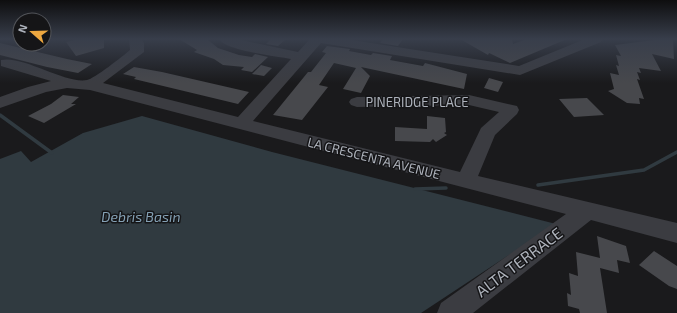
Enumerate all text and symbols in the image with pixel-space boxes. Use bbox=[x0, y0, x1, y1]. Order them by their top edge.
north arrow bbox=[12, 12, 52, 52]
text: N bbox=[15, 22, 30, 34]
street label: PINERIDGE PLACE bbox=[365, 94, 469, 110]
street label: LA CRESCENTA AVENUE bbox=[306, 134, 442, 182]
water label: Debris Basin bbox=[101, 208, 181, 225]
street label: ALTA TERRACE bbox=[472, 223, 566, 300]

